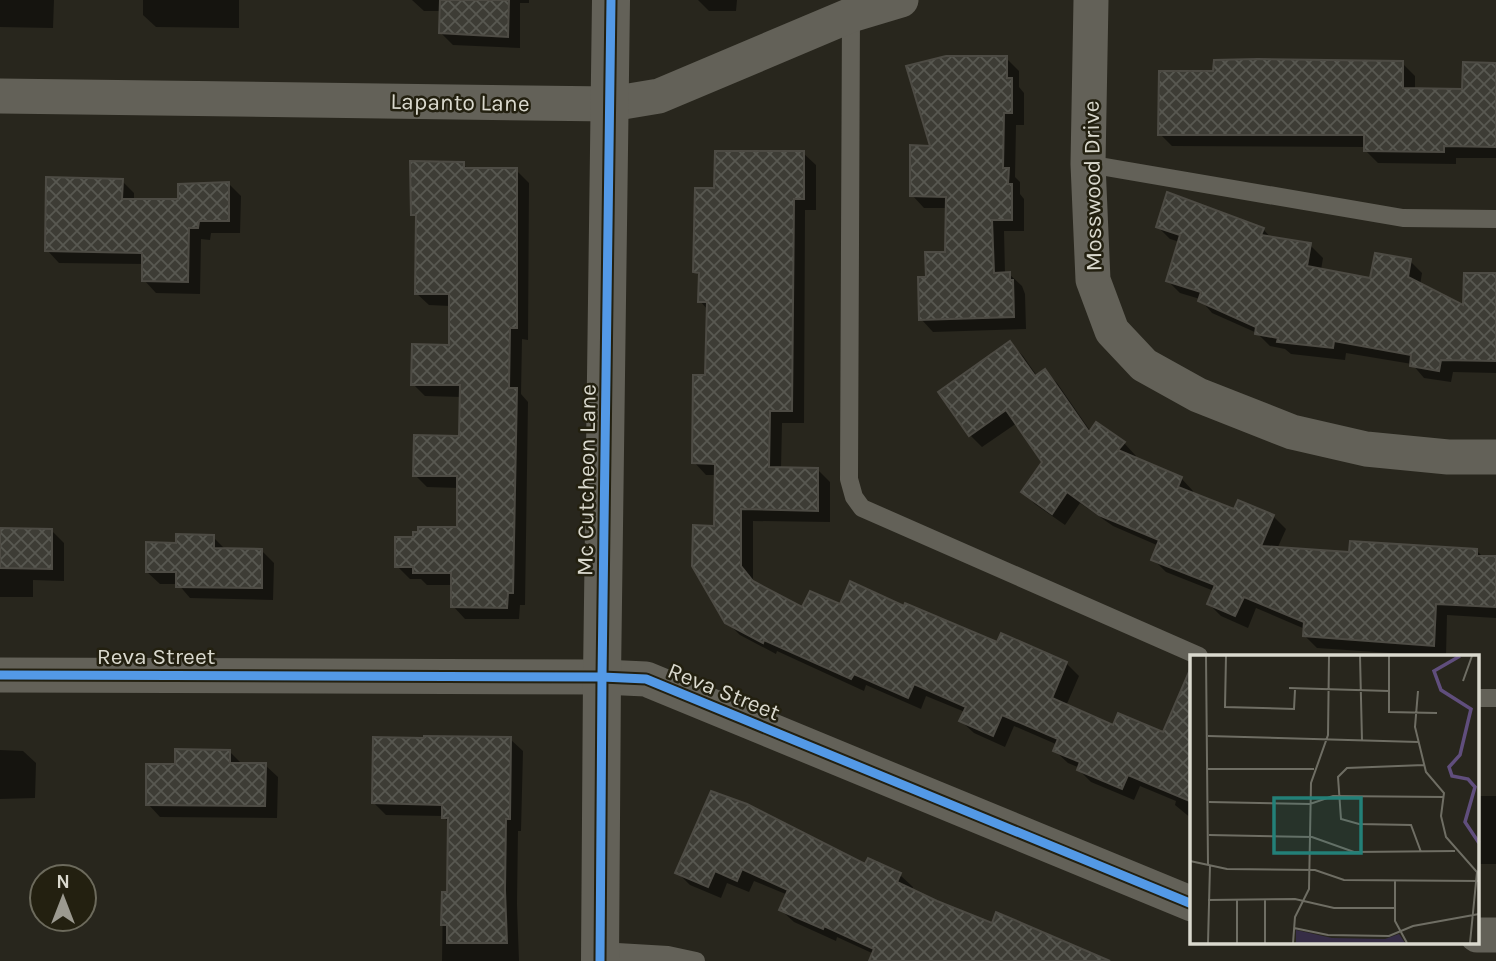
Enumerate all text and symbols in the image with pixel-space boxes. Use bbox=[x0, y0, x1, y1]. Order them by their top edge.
street label: Lapanto Lane bbox=[390, 88, 530, 117]
street label: Mosswood Drive bbox=[1078, 100, 1107, 272]
street label: Mc Cutcheon Lane bbox=[571, 384, 602, 576]
street label: Reva Street bbox=[97, 643, 216, 670]
inset map bbox=[1190, 655, 1478, 944]
street label: Reva Street bbox=[664, 657, 784, 726]
north arrow bbox=[28, 863, 98, 933]
text: N bbox=[56, 871, 70, 893]

